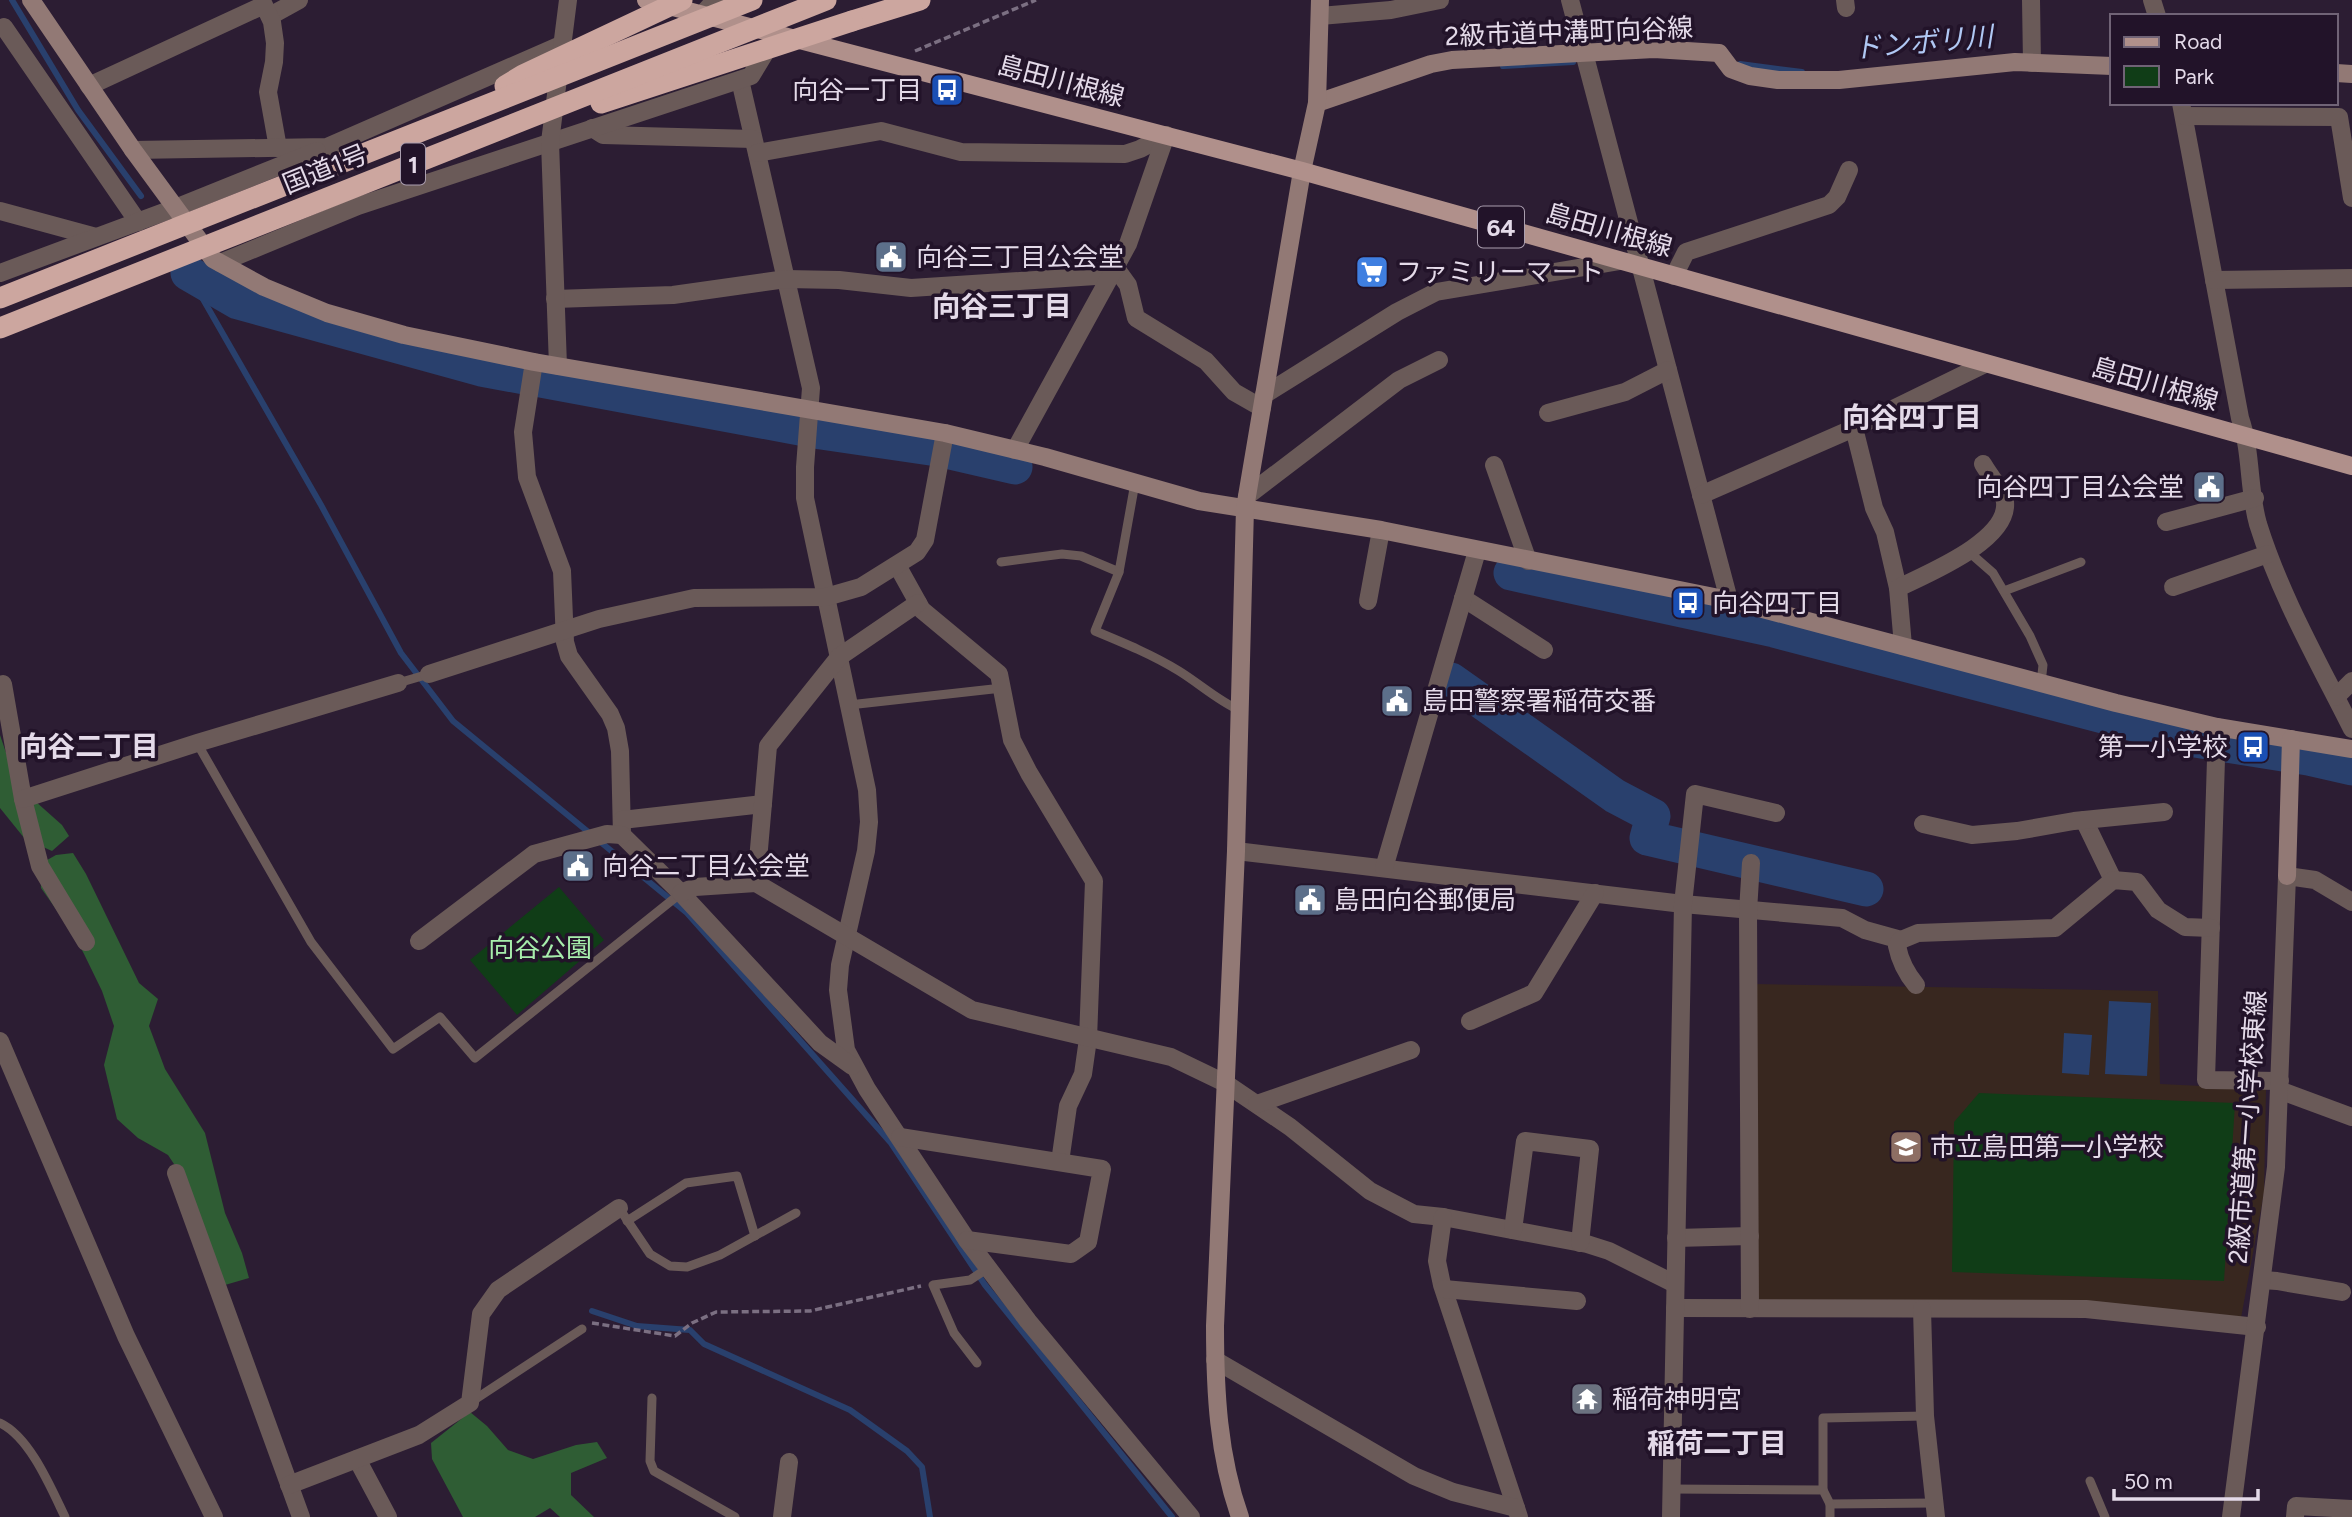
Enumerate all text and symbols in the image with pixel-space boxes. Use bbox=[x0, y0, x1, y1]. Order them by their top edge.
street label: 2級市道中溝町向谷線 bbox=[1444, 12, 1694, 52]
legend bbox=[2110, 14, 2338, 105]
water label: ドンボリ川 bbox=[1852, 19, 1997, 65]
text: Road bbox=[2174, 29, 2222, 54]
street label: 島田川根線 bbox=[994, 49, 1128, 113]
text: Park bbox=[2174, 64, 2215, 89]
bus stop icon: 向谷一丁目 bbox=[928, 71, 966, 109]
place label: 向谷一丁目 bbox=[792, 74, 922, 106]
street label: 国道1号 bbox=[278, 138, 372, 200]
road number: 1 bbox=[401, 144, 425, 184]
street label: 島田川根線 bbox=[1542, 197, 1676, 263]
road number: 64 bbox=[1478, 207, 1524, 248]
public building icon: 向谷三丁目公会堂 bbox=[872, 238, 910, 276]
place label: 向谷三丁目公会堂 bbox=[916, 241, 1124, 273]
supermarket icon: ファミリーマート bbox=[1353, 253, 1391, 291]
place label: ファミリーマート bbox=[1396, 256, 1604, 288]
district label: 向谷三丁目 bbox=[932, 289, 1072, 323]
street label: 島田川根線 bbox=[2088, 351, 2222, 417]
district label: 向谷四丁目 bbox=[1842, 400, 1982, 434]
public building icon: 向谷四丁目公会堂 bbox=[2190, 468, 2228, 506]
place label: 向谷四丁目公会堂 bbox=[1976, 471, 2184, 503]
bus stop icon: 向谷四丁目 bbox=[1669, 584, 1707, 622]
place label: 向谷四丁目 bbox=[1712, 587, 1842, 619]
public building icon: 島田警察署稲荷交番 bbox=[1378, 682, 1416, 720]
place label: 島田警察署稲荷交番 bbox=[1422, 685, 1656, 717]
bus stop icon: 第一小学校 bbox=[2234, 728, 2272, 766]
district label: 向谷二丁目 bbox=[19, 729, 159, 763]
place label: 第一小学校 bbox=[2098, 731, 2228, 763]
public building icon: 向谷二丁目公会堂 bbox=[559, 847, 597, 885]
place label: 向谷二丁目公会堂 bbox=[602, 850, 810, 882]
public building icon: 島田向谷郵便局 bbox=[1291, 881, 1329, 919]
place label: 島田向谷郵便局 bbox=[1334, 884, 1516, 916]
park label: 向谷公園 bbox=[488, 932, 592, 964]
street label: 2級市道第一小学校東線 bbox=[2221, 989, 2273, 1265]
school or university icon: 市立島田第一小学校 bbox=[1887, 1128, 1925, 1166]
place label: 市立島田第一小学校 bbox=[1930, 1131, 2164, 1163]
temple icon: 稲荷神明宮 bbox=[1568, 1380, 1606, 1418]
place label: 稲荷神明宮 bbox=[1612, 1383, 1742, 1415]
district label: 稲荷二丁目 bbox=[1647, 1426, 1787, 1460]
scale bar bbox=[2114, 1458, 2258, 1502]
text: 50 m bbox=[2124, 1469, 2173, 1494]

